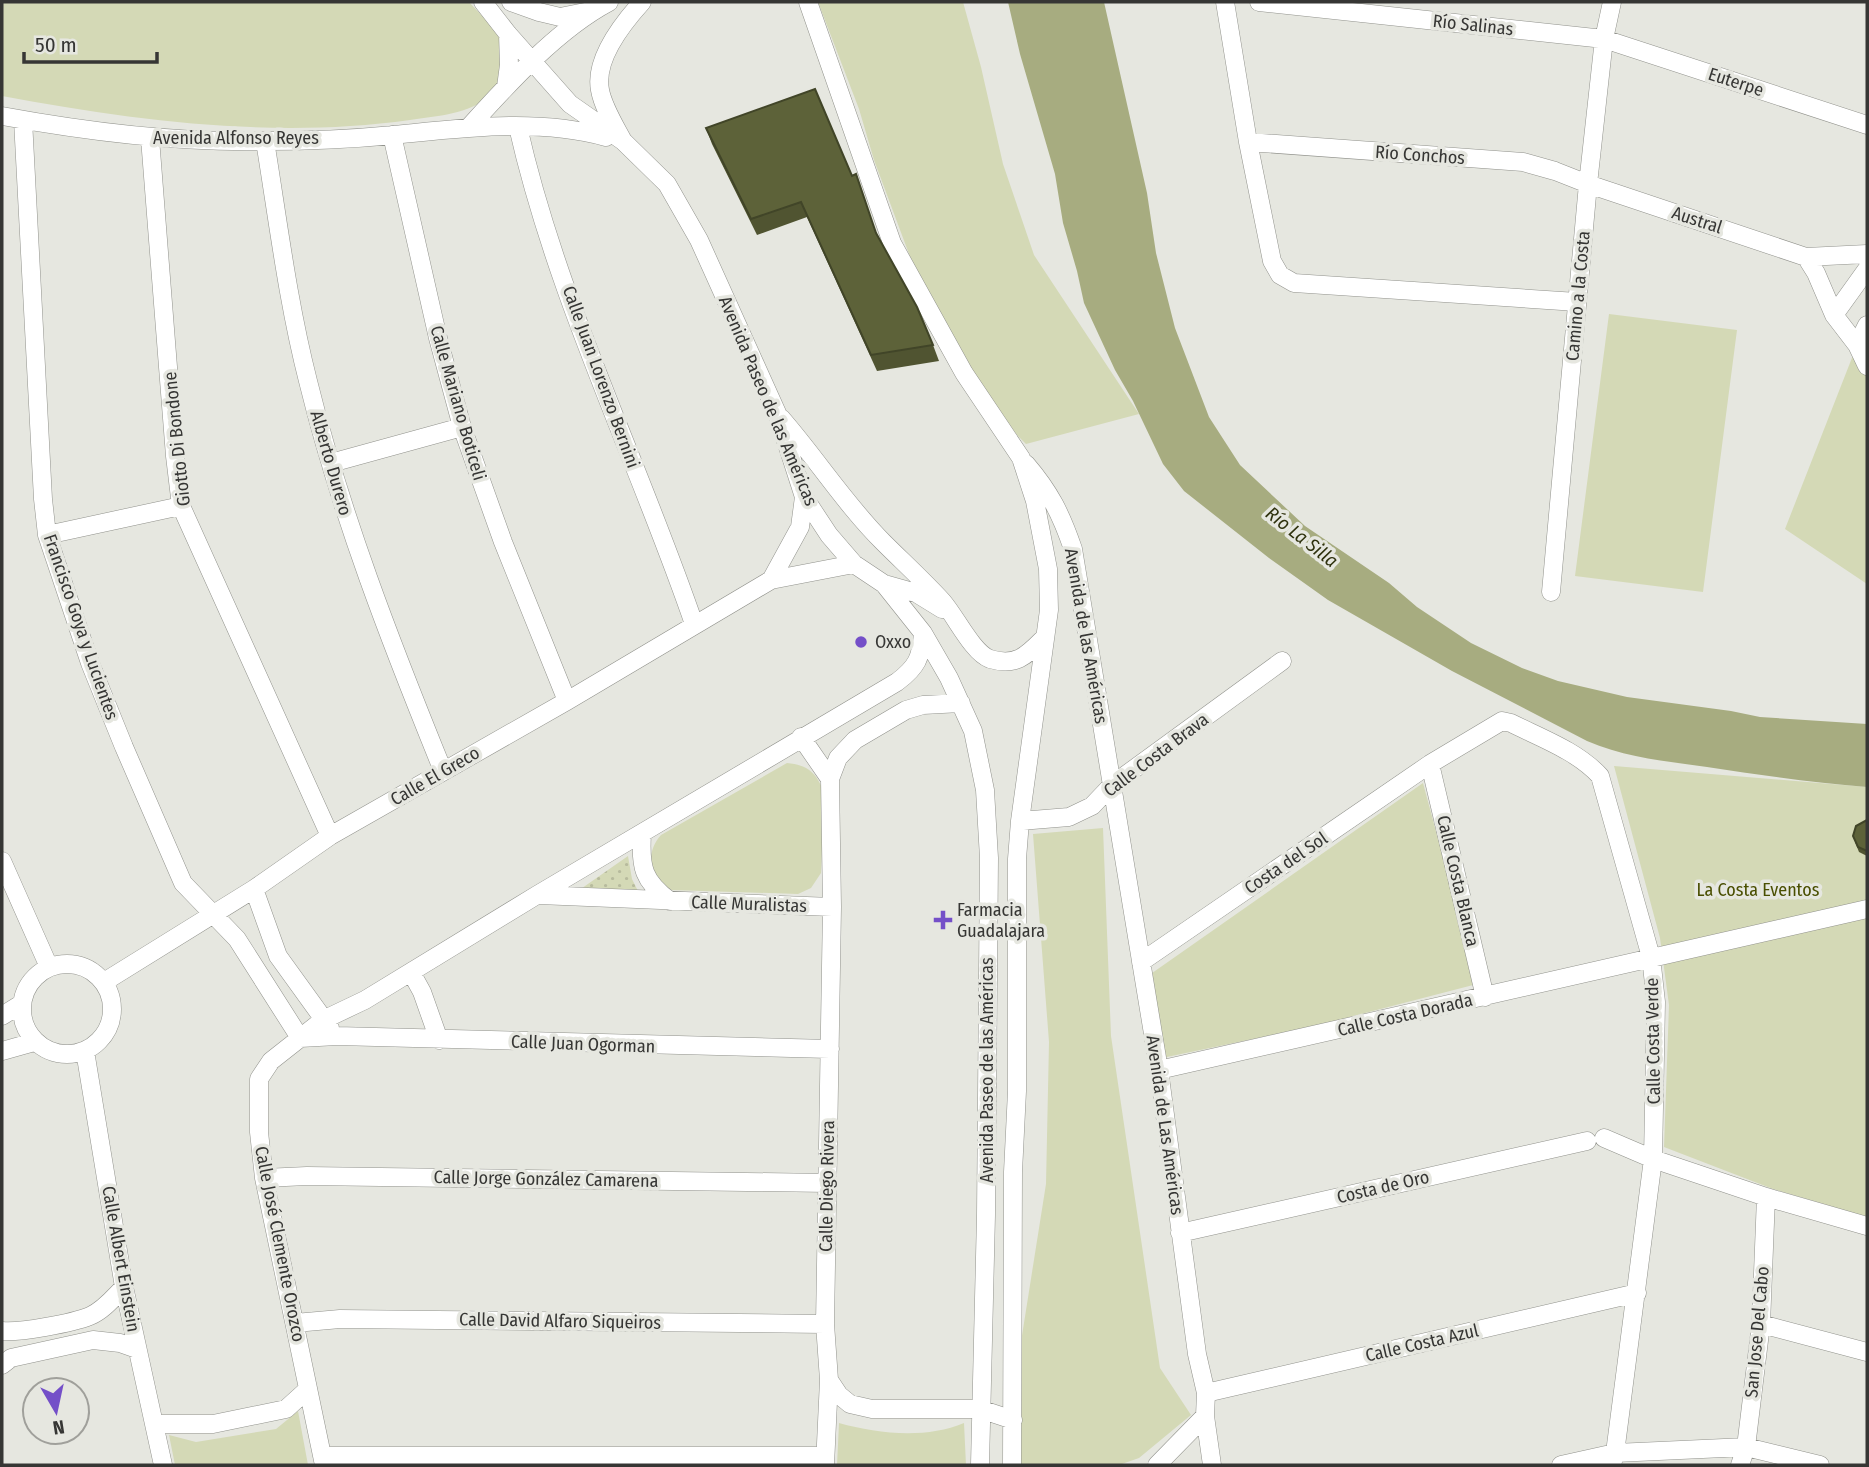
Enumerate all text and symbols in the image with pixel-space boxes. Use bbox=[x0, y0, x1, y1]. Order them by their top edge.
street label: Río Salinas bbox=[1432, 10, 1515, 40]
scale bar bbox=[24, 21, 158, 65]
text: 50 m bbox=[35, 32, 77, 58]
street label: Euterpe bbox=[1706, 63, 1767, 101]
street label: Avenida Alfonso Reyes bbox=[153, 127, 319, 149]
street label: Río Conchos bbox=[1374, 141, 1466, 169]
street label: Austral bbox=[1669, 202, 1725, 239]
street label: Camino a la Costa bbox=[1561, 230, 1595, 362]
street label: Calle Juan Lorenzo Bernini bbox=[558, 283, 644, 471]
street label: Avenida Paseo de las Américas bbox=[714, 293, 822, 509]
street label: Calle Mariano Boticeli bbox=[425, 323, 491, 483]
street label: Giotto Di Bondone bbox=[159, 371, 195, 507]
street label: Alberto Durero bbox=[306, 408, 356, 518]
water label: Río La Silla bbox=[1261, 502, 1343, 572]
street label: Francisco Goya y Lucientes bbox=[39, 531, 123, 723]
street label: Avenida de las Américas bbox=[1060, 546, 1112, 726]
place label: Oxxo bbox=[875, 631, 911, 653]
marker: Oxxo bbox=[853, 634, 869, 650]
street label: Calle Costa Brava bbox=[1099, 708, 1213, 802]
street label: Calle El Greco bbox=[387, 742, 483, 810]
street label: Calle Costa Blanca bbox=[1432, 813, 1484, 949]
street label: Costa del Sol bbox=[1240, 827, 1332, 899]
park label: La Costa Eventos bbox=[1697, 879, 1820, 901]
street label: Calle Muralistas bbox=[691, 891, 808, 917]
place label: Farmacia Guadalajara bbox=[957, 899, 1045, 942]
marker: Farmacia Guadalajara bbox=[935, 912, 951, 928]
street label: Avenida Paseo de las Américas bbox=[976, 957, 998, 1183]
street label: Calle Costa Verde bbox=[1641, 977, 1665, 1105]
street label: Calle Costa Dorada bbox=[1335, 989, 1475, 1041]
street label: Calle Juan Ogorman bbox=[510, 1030, 656, 1058]
street label: Avenida de Las Américas bbox=[1141, 1034, 1189, 1217]
street label: Calle Diego Rivera bbox=[815, 1120, 839, 1252]
street label: Calle José Clemente Orozco bbox=[250, 1144, 310, 1344]
street label: Calle Jorge González Camarena bbox=[433, 1166, 659, 1192]
street label: Costa de Oro bbox=[1335, 1166, 1431, 1208]
street label: Calle Albert Einstein bbox=[97, 1184, 145, 1334]
street label: San Jose Del Cabo bbox=[1740, 1265, 1774, 1399]
street label: Calle David Alfaro Siqueiros bbox=[459, 1308, 661, 1334]
street label: Calle Costa Azul bbox=[1363, 1319, 1481, 1367]
north arrow bbox=[21, 1376, 91, 1446]
text: N bbox=[51, 1415, 66, 1440]

